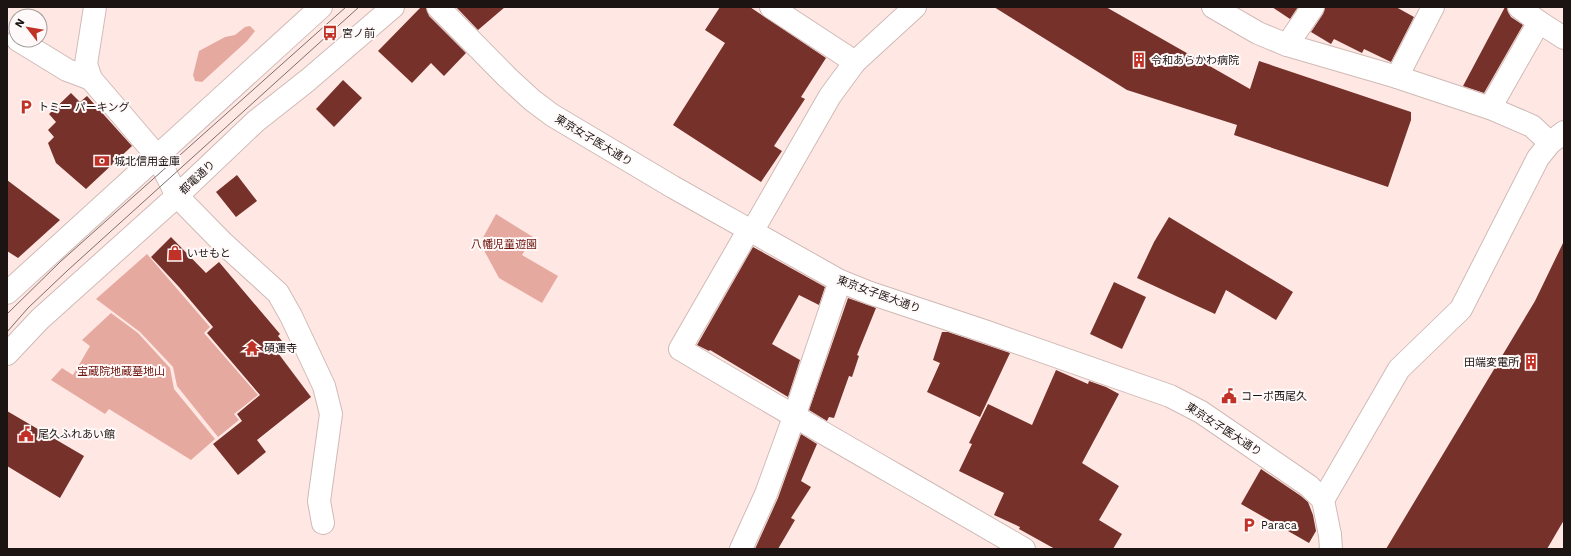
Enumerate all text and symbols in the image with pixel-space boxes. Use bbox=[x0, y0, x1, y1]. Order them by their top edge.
north arrow bbox=[8, 8, 48, 48]
text: N bbox=[12, 16, 28, 30]
bus stop icon: 宮ノ前 bbox=[321, 24, 339, 42]
place label: 宮ノ前 bbox=[342, 27, 375, 40]
building icon: 令和あらかわ病院 bbox=[1130, 51, 1148, 69]
place label: 令和あらかわ病院 bbox=[1151, 54, 1239, 67]
parking icon: トミー パーキング bbox=[17, 98, 35, 116]
place label: トミー パーキング bbox=[38, 101, 129, 114]
street label: 東京女子医大通り bbox=[553, 112, 635, 169]
bank icon: 城北信用金庫 bbox=[93, 152, 111, 170]
place label: 城北信用金庫 bbox=[114, 155, 180, 168]
street label: 都電通り bbox=[177, 158, 218, 197]
park label: 八幡児童遊園 bbox=[471, 238, 537, 251]
shop icon: いせもと bbox=[166, 244, 184, 262]
place label: いせもと bbox=[187, 247, 231, 260]
street label: 東京女子医大通り bbox=[835, 273, 922, 316]
temple icon: 碩運寺 bbox=[243, 339, 261, 357]
place label: 碩運寺 bbox=[264, 342, 297, 355]
building icon: 田端変電所 bbox=[1522, 353, 1540, 371]
place label: 田端変電所 bbox=[1464, 356, 1520, 369]
park label: 宝蔵院地蔵墓地山 bbox=[77, 365, 165, 378]
public building icon: コーポ西尾久 bbox=[1220, 387, 1238, 405]
place label: コーポ西尾久 bbox=[1241, 390, 1307, 403]
street label: 東京女子医大通り bbox=[1183, 400, 1264, 459]
public building icon: 尾久ふれあい館 bbox=[17, 425, 35, 443]
place label: 尾久ふれあい館 bbox=[38, 428, 115, 441]
parking icon: Paraca bbox=[1240, 516, 1258, 534]
place label: Paraca bbox=[1261, 519, 1297, 532]

